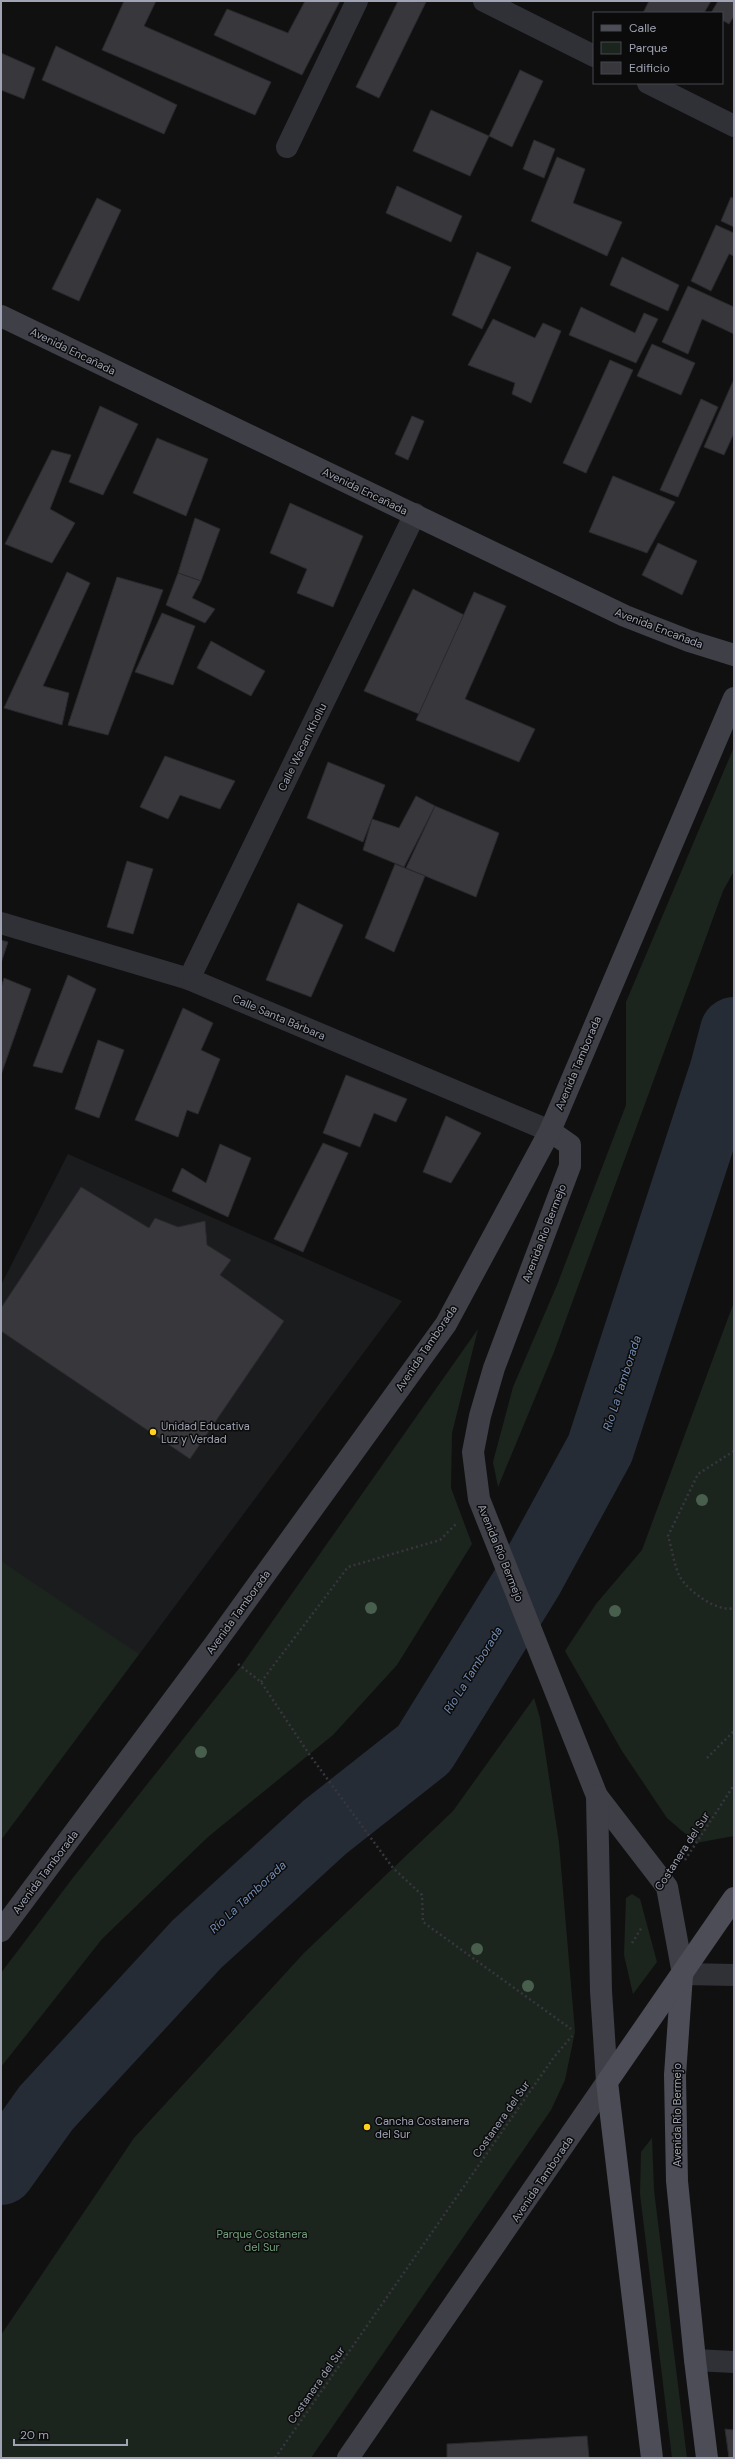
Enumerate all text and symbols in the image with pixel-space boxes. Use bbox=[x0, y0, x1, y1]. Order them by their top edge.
legend bbox=[593, 12, 723, 84]
text: Calle bbox=[629, 20, 656, 36]
text: Parque bbox=[629, 40, 668, 56]
text: Edificio bbox=[629, 60, 670, 76]
street label: Avenida Encañada bbox=[28, 324, 118, 378]
street label: Avenida Encañada bbox=[320, 464, 410, 518]
street label: Avenida Encañada bbox=[613, 605, 705, 651]
street label: Calle Wacan Khollu bbox=[275, 701, 329, 793]
street label: Calle Santa Bárbara bbox=[230, 991, 328, 1043]
street label: Avenida Tamborada bbox=[552, 1014, 604, 1112]
street label: Avenida Río Bermejo bbox=[519, 1182, 569, 1284]
street label: Avenida Tamborada bbox=[392, 1302, 460, 1394]
water label: Río La Tamborada bbox=[599, 1333, 645, 1433]
place label: Unidad Educativa Luz y Verdad bbox=[161, 1419, 250, 1446]
marker: Unidad Educativa Luz y Verdad bbox=[148, 1427, 158, 1437]
street label: Avenida Río Bermejo bbox=[475, 1502, 527, 1604]
street label: Avenida Tamborada bbox=[203, 1567, 273, 1657]
water label: Río La Tamborada bbox=[440, 1623, 506, 1716]
street label: Costanera del Sur bbox=[651, 1809, 713, 1893]
street label: Avenida Tamborada bbox=[9, 1828, 81, 1916]
water label: Río La Tamborada bbox=[206, 1857, 290, 1937]
street label: Avenida Río Bermejo bbox=[670, 2063, 684, 2167]
street label: Costanera del Sur bbox=[469, 2078, 533, 2160]
place label: Cancha Costanera del Sur bbox=[375, 2114, 469, 2141]
marker: Cancha Costanera del Sur bbox=[362, 2122, 372, 2132]
street label: Avenida Tamborada bbox=[508, 2133, 576, 2225]
park label: Parque Costanera del Sur bbox=[217, 2227, 307, 2254]
street label: Costanera del Sur bbox=[284, 2344, 348, 2426]
scale bar bbox=[14, 2421, 127, 2447]
text: 20 m bbox=[20, 2427, 49, 2443]

